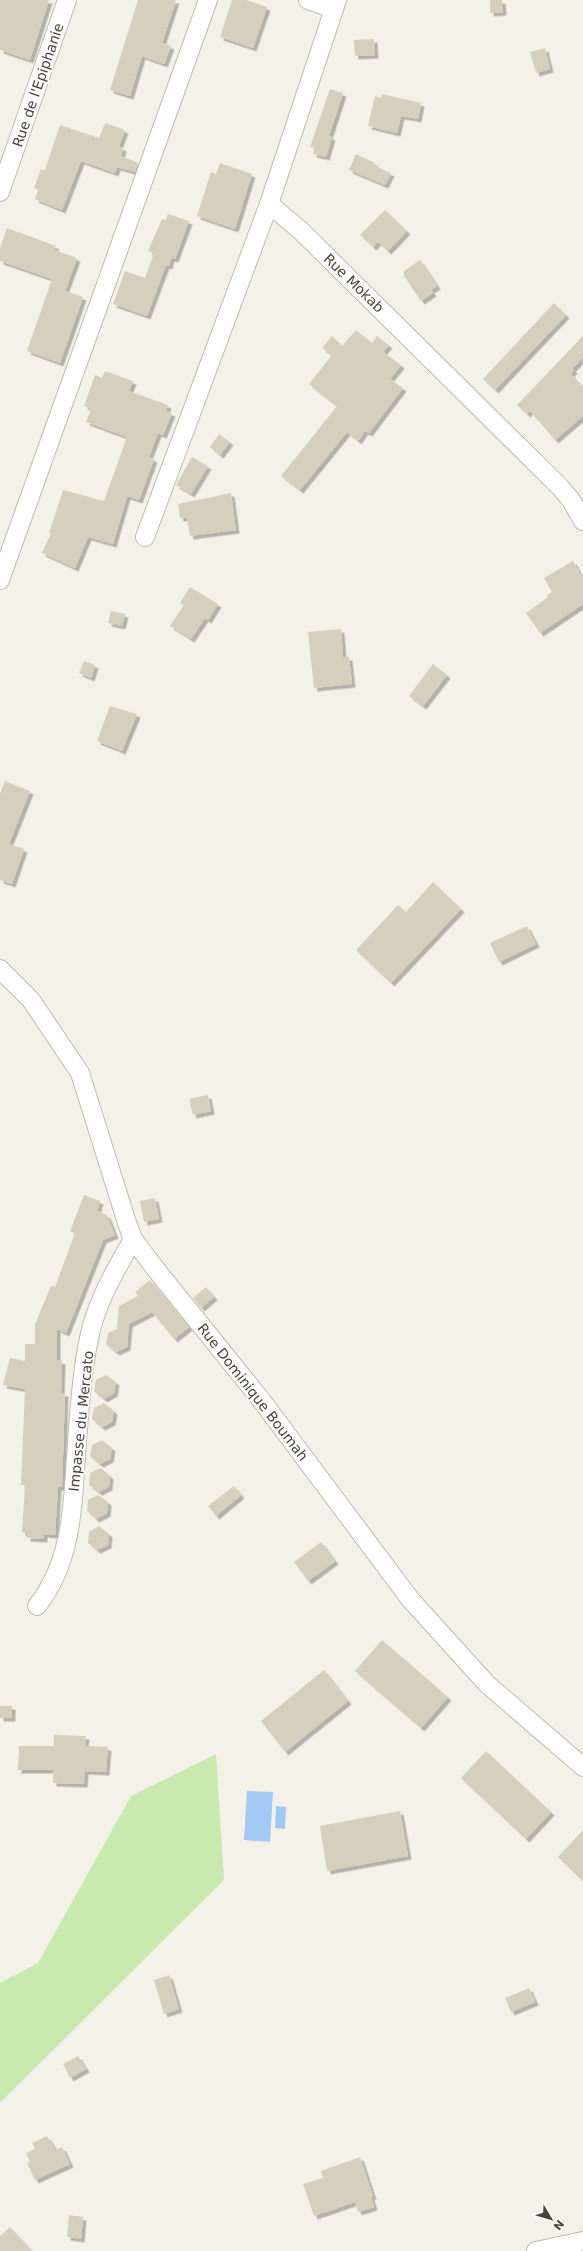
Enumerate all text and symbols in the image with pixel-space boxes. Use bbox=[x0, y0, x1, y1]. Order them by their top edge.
street label: Rue de l'Epiphanie bbox=[9, 21, 67, 149]
street label: Rue Mokab bbox=[321, 250, 387, 316]
street label: Rue Dominique Boumah bbox=[194, 1320, 312, 1464]
street label: Impasse du Mercato bbox=[66, 1350, 96, 1492]
north arrow bbox=[531, 2199, 571, 2239]
text: N bbox=[551, 2217, 566, 2232]

